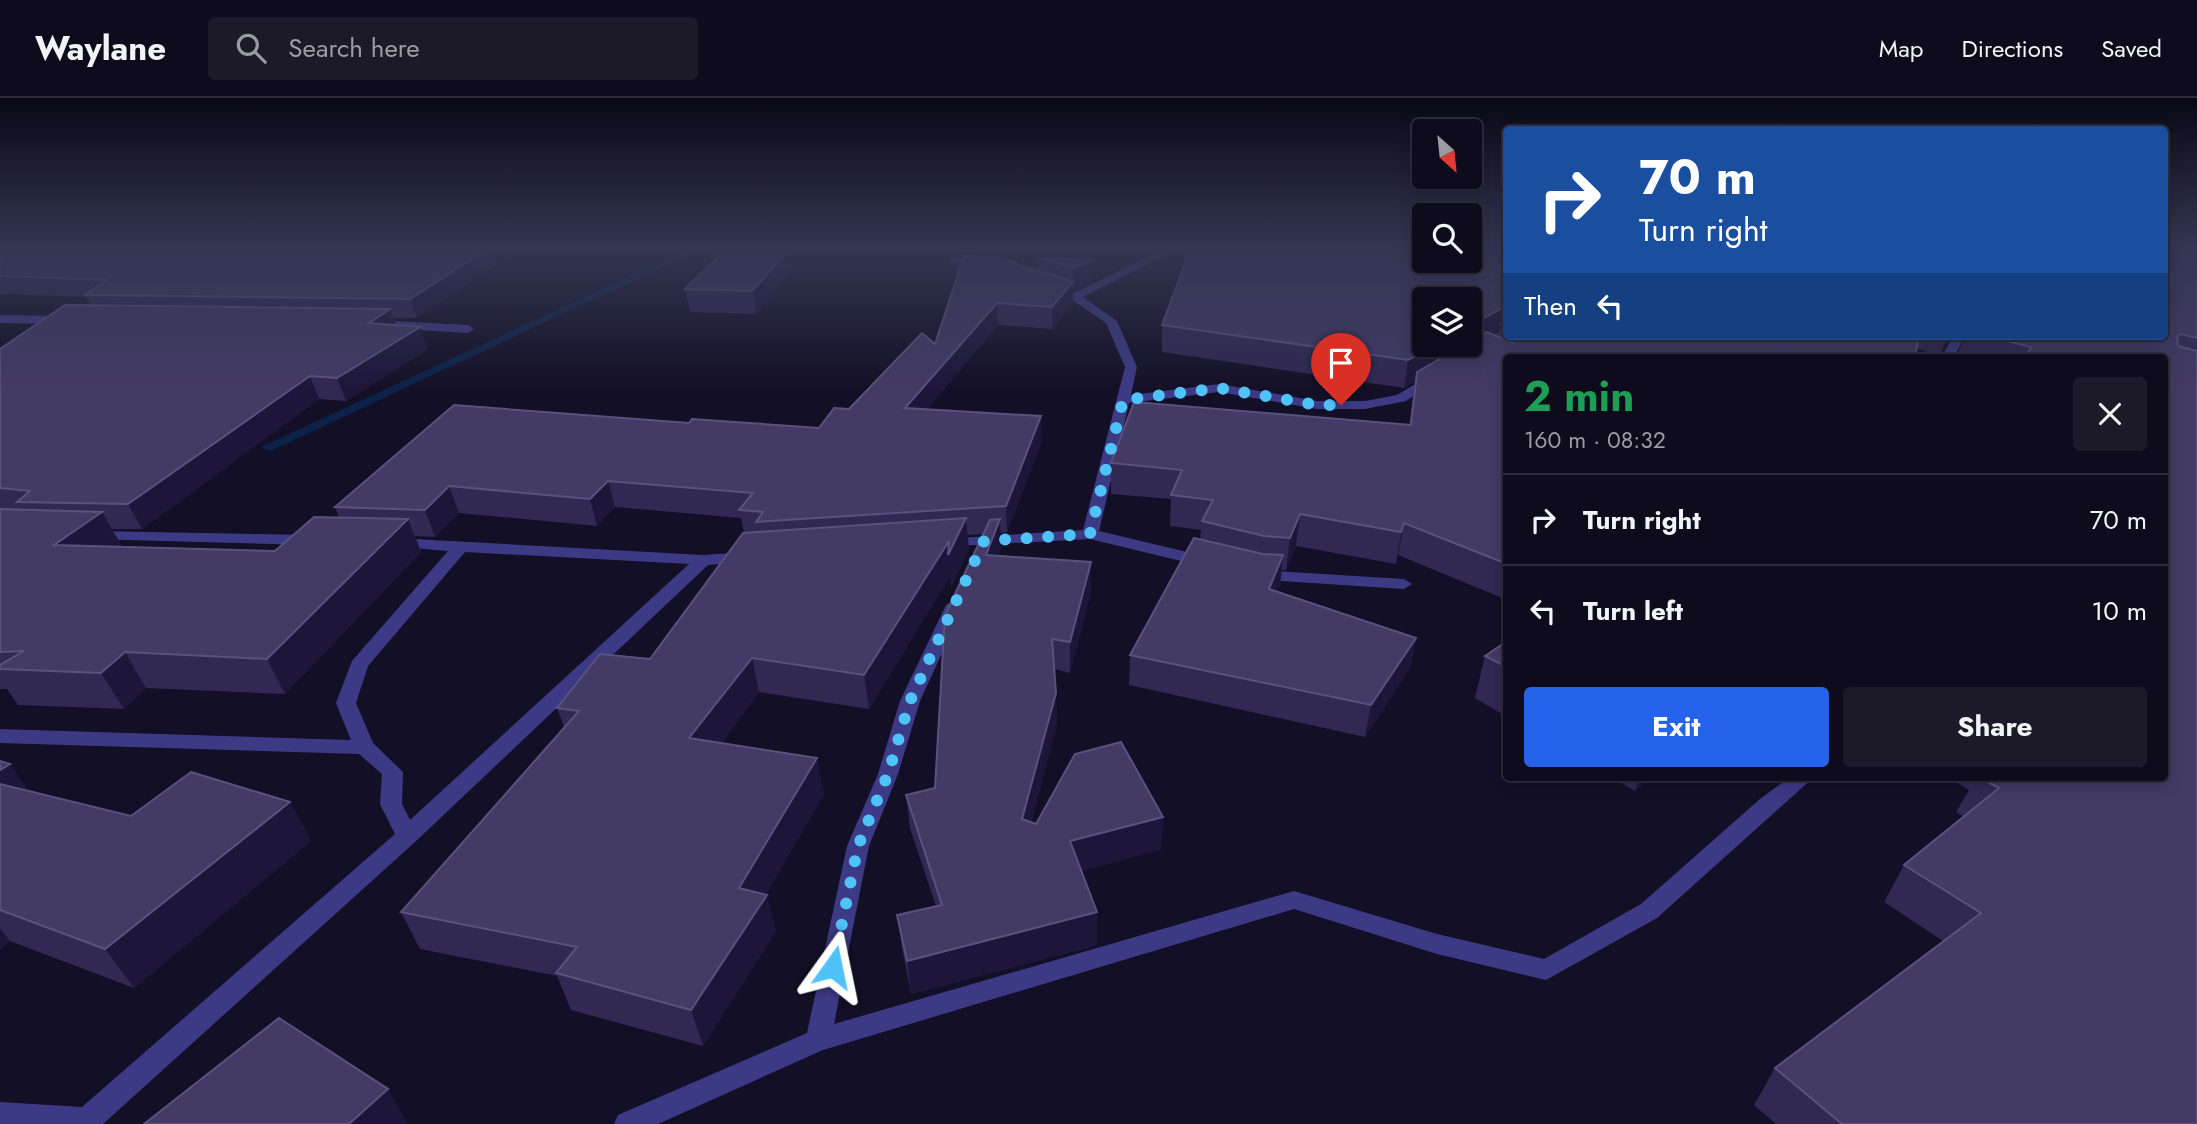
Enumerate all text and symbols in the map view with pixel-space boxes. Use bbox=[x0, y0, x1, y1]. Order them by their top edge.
search box bbox=[208, 17, 698, 80]
text: Waylane bbox=[35, 25, 166, 72]
icon: search bbox=[232, 29, 270, 67]
text: Search here bbox=[288, 29, 420, 67]
text: Map bbox=[1879, 31, 1924, 66]
text: Directions bbox=[1962, 31, 2063, 66]
text: Saved bbox=[2101, 31, 2162, 66]
north arrow bbox=[1412, 119, 1482, 189]
map controls bbox=[1412, 119, 1482, 357]
text: 70 m bbox=[1639, 142, 1756, 212]
icon: right bbox=[1524, 154, 1615, 245]
button: search bbox=[1412, 203, 1482, 273]
text: Turn right bbox=[1639, 207, 1768, 253]
button: layers bbox=[1412, 287, 1482, 357]
text: Then bbox=[1524, 287, 1577, 325]
icon: left bbox=[1591, 287, 1629, 325]
pin bbox=[1311, 333, 1371, 405]
icon: arrive bbox=[1322, 344, 1360, 382]
text: 2 min bbox=[1524, 366, 1634, 427]
button: close bbox=[2073, 377, 2147, 451]
text: 160 m · 08:32 bbox=[1524, 423, 1666, 457]
icon: right bbox=[1524, 501, 1562, 539]
text: Turn right bbox=[1583, 501, 1701, 539]
text: 70 m bbox=[2090, 501, 2147, 539]
icon: left bbox=[1524, 592, 1562, 630]
text: Turn left bbox=[1583, 592, 1683, 630]
text: 10 m bbox=[2092, 592, 2147, 630]
button: Exit bbox=[1524, 687, 1829, 767]
button: Share bbox=[1843, 687, 2147, 767]
position arrow bbox=[796, 930, 870, 1004]

